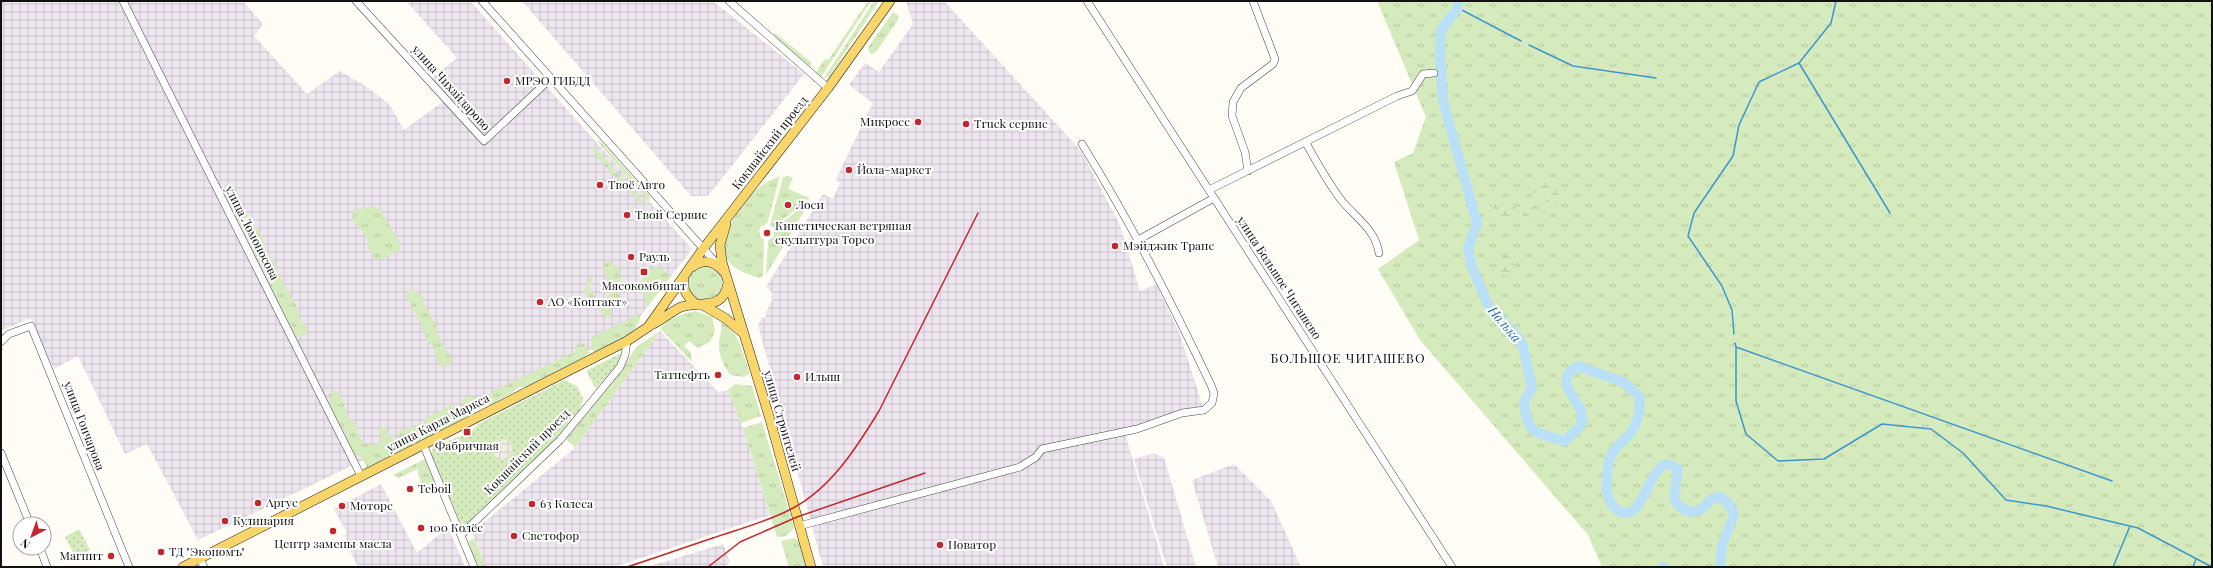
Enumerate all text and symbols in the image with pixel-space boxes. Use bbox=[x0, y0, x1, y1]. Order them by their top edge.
street label: улица Чихайдарово bbox=[408, 40, 495, 134]
place label: МРЭО ГИБДД bbox=[515, 72, 591, 88]
marker: МРЭО ГИБДД bbox=[502, 76, 512, 86]
street label: Кокшайский проезд bbox=[728, 92, 811, 192]
place label: Микросс bbox=[860, 113, 910, 129]
place label: Truck сервис bbox=[974, 115, 1048, 131]
marker: Микросс bbox=[913, 117, 923, 127]
marker: Truck сервис bbox=[961, 119, 971, 129]
place label: Йола-маркет bbox=[857, 161, 932, 177]
marker: Йола-маркет bbox=[844, 165, 854, 175]
place label: Твоё Авто bbox=[608, 176, 665, 192]
marker: Твоё Авто bbox=[595, 180, 605, 190]
street label: улица Ломоносова bbox=[222, 182, 284, 283]
place label: Лоси bbox=[795, 196, 824, 212]
marker: Лоси bbox=[783, 200, 793, 210]
place label: Твой Сервис bbox=[635, 206, 707, 222]
marker: Твой Сервис bbox=[622, 210, 632, 220]
street label: улица Большое Чигашево bbox=[1233, 212, 1326, 342]
place label: Кинетическая ветряная скульптура Торсо bbox=[775, 217, 912, 247]
marker: Кинетическая ветряная скульптура Торсо bbox=[762, 228, 772, 238]
place label: Мэйджик Транс bbox=[1123, 237, 1214, 253]
marker: Мэйджик Транс bbox=[1110, 241, 1120, 251]
place label: Рауль bbox=[639, 248, 670, 264]
marker: Рауль bbox=[626, 252, 636, 262]
marker: Мясокомбинат bbox=[639, 267, 649, 277]
place label: Мясокомбинат bbox=[601, 277, 687, 293]
place label: АО «Контакт» bbox=[547, 293, 627, 309]
marker: АО «Контакт» bbox=[535, 297, 545, 307]
water label: Нолька bbox=[1485, 301, 1526, 346]
district label: БОЛЬШОЕ ЧИГАШЕВО bbox=[1270, 349, 1426, 366]
place label: Татнефть bbox=[654, 366, 710, 382]
street label: улица Строителей bbox=[761, 368, 805, 473]
place label: Илыш bbox=[805, 368, 840, 384]
marker: Татнефть bbox=[713, 370, 723, 380]
marker: Илыш bbox=[792, 372, 802, 382]
street label: улица Гончарова bbox=[60, 378, 109, 472]
street label: улица Карла Маркса bbox=[383, 389, 492, 455]
street label: Кокшайский проезд bbox=[480, 405, 573, 497]
marker: Фабричная bbox=[462, 427, 472, 437]
place label: Фабричная bbox=[435, 437, 500, 453]
place label: Teboil bbox=[418, 480, 452, 496]
marker: Teboil bbox=[405, 484, 415, 494]
place label: Аргус bbox=[265, 494, 298, 510]
place label: 63 Колеса bbox=[540, 495, 593, 511]
place label: Моторс bbox=[350, 497, 393, 513]
marker: Аргус bbox=[253, 498, 263, 508]
marker: 63 Колеса bbox=[527, 499, 537, 509]
marker: Моторс bbox=[337, 501, 347, 511]
place label: Кулинария bbox=[233, 512, 295, 528]
north arrow bbox=[12, 516, 52, 556]
marker: Кулинария bbox=[220, 516, 230, 526]
place label: 100 Колёс bbox=[429, 519, 483, 535]
marker: 100 Колёс bbox=[416, 523, 426, 533]
marker: Центр замены масла bbox=[328, 526, 338, 536]
place label: Светофор bbox=[522, 527, 579, 543]
marker: Светофор bbox=[509, 531, 519, 541]
place label: Центр замены масла bbox=[274, 535, 392, 551]
text: N bbox=[17, 536, 33, 552]
place label: Новатор bbox=[948, 536, 996, 552]
marker: Новатор bbox=[935, 540, 945, 550]
place label: ТД "Экономъ" bbox=[169, 543, 245, 559]
place label: Магнит bbox=[60, 547, 103, 563]
marker: ТД "Экономъ" bbox=[156, 547, 166, 557]
marker: Магнит bbox=[106, 551, 116, 561]

